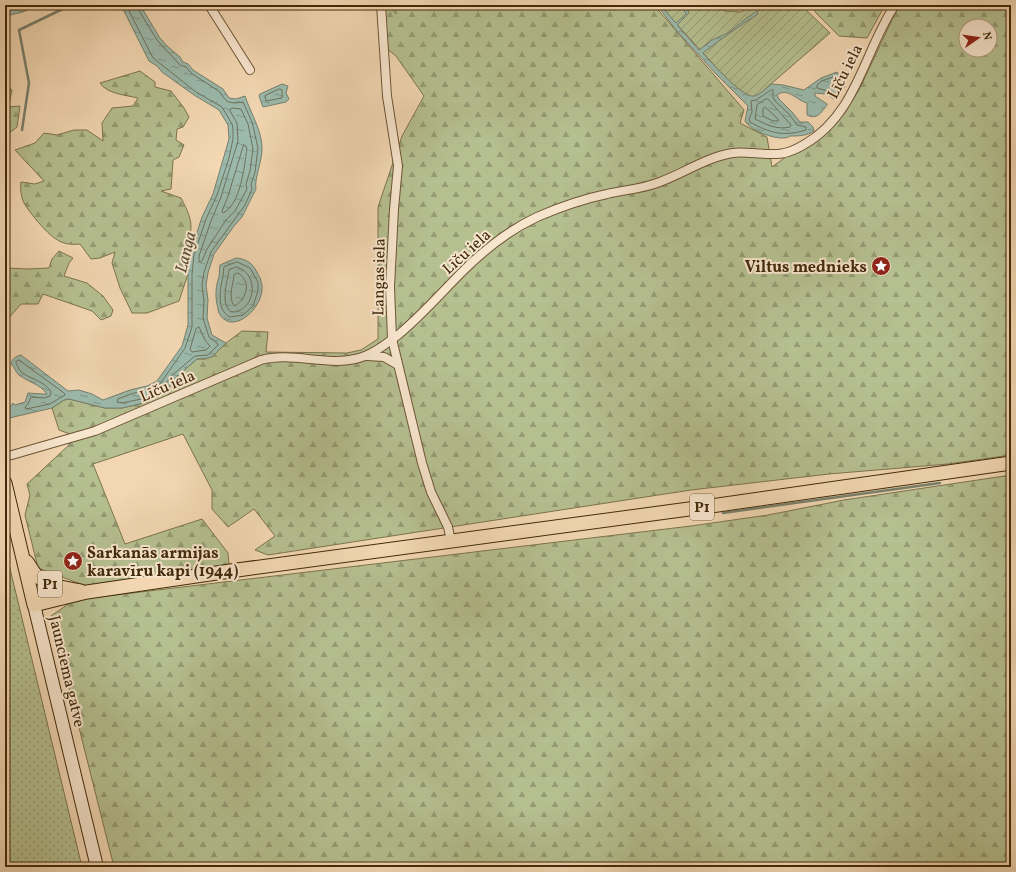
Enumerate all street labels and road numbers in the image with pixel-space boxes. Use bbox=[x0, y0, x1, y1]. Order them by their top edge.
street label: Līču iela bbox=[823, 41, 869, 103]
street label: Līču iela bbox=[438, 225, 496, 280]
street label: Langas iela bbox=[368, 238, 392, 316]
street label: Līču iela bbox=[137, 365, 199, 408]
road number: P1 bbox=[690, 494, 714, 520]
road number: P1 bbox=[38, 571, 62, 597]
street label: Jaunciema gatve bbox=[43, 613, 90, 730]

